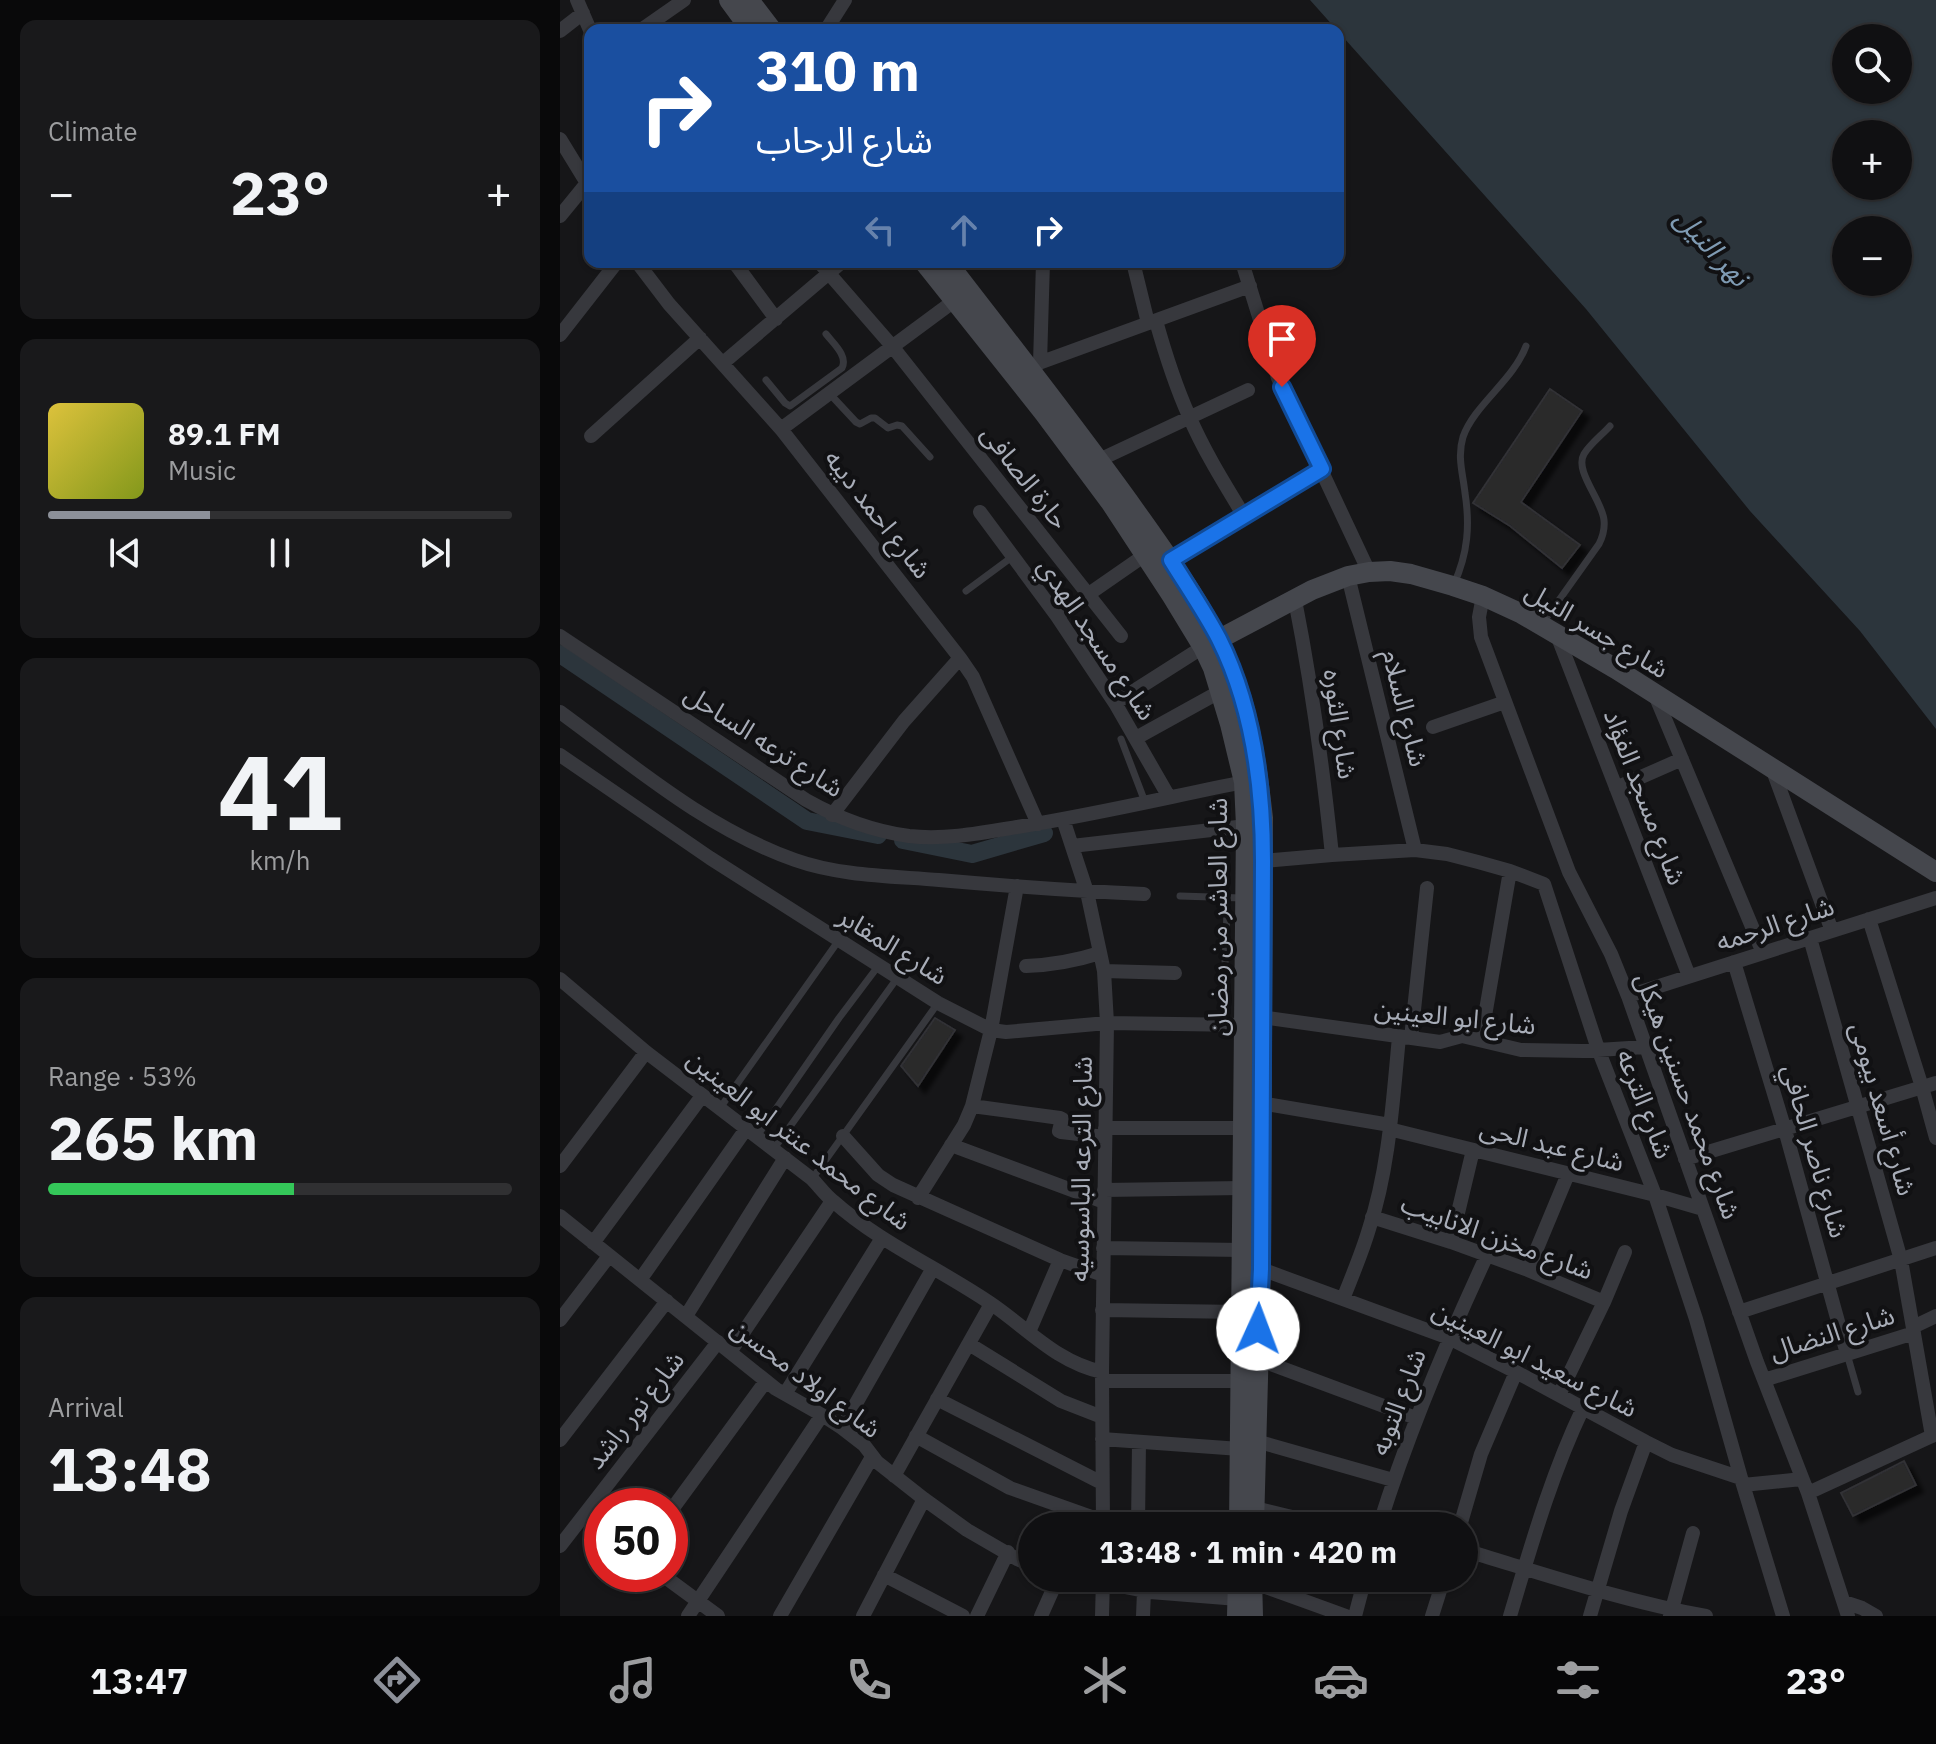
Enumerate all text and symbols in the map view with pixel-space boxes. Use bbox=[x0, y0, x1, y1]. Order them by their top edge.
map controls bbox=[1832, 24, 1912, 296]
button: search bbox=[1832, 24, 1912, 104]
text: 310 m bbox=[756, 34, 920, 106]
icon: right bbox=[624, 56, 728, 160]
text: Climate bbox=[48, 114, 138, 148]
text: شارع الرحاب bbox=[756, 116, 933, 163]
button: + bbox=[1832, 120, 1912, 200]
text: 23° bbox=[230, 153, 330, 232]
text: − bbox=[48, 164, 74, 221]
text: + bbox=[486, 164, 512, 221]
water label: نهر النيل bbox=[1667, 200, 1759, 295]
icon: left bbox=[858, 208, 902, 252]
icon: ahead bbox=[942, 208, 986, 252]
icon: right bbox=[1026, 208, 1070, 252]
button: − bbox=[1832, 216, 1912, 296]
pin bbox=[1248, 305, 1316, 387]
icon: arrive bbox=[1260, 317, 1304, 361]
text: 89.1 FM bbox=[168, 414, 281, 453]
street label: حارة الصافى bbox=[974, 417, 1077, 536]
street label: شارع احمد ديبه bbox=[815, 442, 940, 587]
text: Music bbox=[168, 453, 236, 487]
icon: previous bbox=[103, 531, 147, 575]
icon: pause bbox=[258, 531, 302, 575]
icon: next bbox=[413, 531, 457, 575]
street label: شارع مسجد الهدي bbox=[1028, 551, 1165, 728]
street label: شارع جسر النيل bbox=[1518, 573, 1675, 688]
street label: شارع السلام bbox=[1371, 645, 1437, 771]
street label: شارع الثوره bbox=[1313, 667, 1366, 781]
street label: شارع ترعه الساحل bbox=[677, 676, 851, 807]
street label: شارع مسجد الفؤاد bbox=[1594, 704, 1695, 891]
text: 41 bbox=[218, 723, 342, 859]
street label: شارع العاشر من رمضان bbox=[1200, 798, 1237, 1036]
text: km/h bbox=[249, 843, 311, 877]
street label: شارع الرحمه bbox=[1711, 888, 1839, 961]
street label: شارع المقابر bbox=[830, 898, 954, 995]
street label: شارع محمد حسنين هيكل bbox=[1626, 968, 1749, 1225]
street label: شارع ابو العينين bbox=[1372, 991, 1538, 1044]
street label: شارع أسعد بيومى bbox=[1840, 1018, 1925, 1200]
street label: شارع محمد عنتر ابو العينين bbox=[679, 1041, 919, 1240]
street label: شارع الترعه bbox=[1607, 1044, 1682, 1164]
street label: شارع الترعه الباسوسيه bbox=[1061, 1056, 1102, 1282]
text: Range · 53% bbox=[48, 1059, 197, 1093]
street label: شارع ناصر الحافي bbox=[1771, 1060, 1857, 1243]
text: 265 km bbox=[48, 1098, 258, 1177]
street label: شارع عبد الحى bbox=[1476, 1110, 1628, 1181]
street label: شارع مخزن الانابيب bbox=[1395, 1185, 1598, 1289]
position arrow bbox=[1216, 1287, 1300, 1371]
street label: شارع سعيد ابو العينين bbox=[1426, 1292, 1644, 1427]
street label: شارع النضال bbox=[1765, 1297, 1899, 1370]
street label: شارع اولاد محسن bbox=[723, 1310, 889, 1447]
street label: شارع نور راشد bbox=[577, 1343, 693, 1477]
street label: شارع التوبه bbox=[1361, 1344, 1436, 1461]
text: Arrival bbox=[48, 1390, 124, 1424]
text: 13:48 bbox=[48, 1429, 212, 1508]
speed limit sign: 50 bbox=[584, 1488, 688, 1592]
text: 13:48 · 1 min · 420 m bbox=[1099, 1532, 1397, 1571]
icon: directions bbox=[369, 1652, 425, 1708]
icon: music bbox=[605, 1652, 661, 1708]
icon: phone bbox=[841, 1652, 897, 1708]
icon: climate bbox=[1077, 1652, 1133, 1708]
icon: car bbox=[1313, 1652, 1369, 1708]
icon: filters bbox=[1550, 1652, 1606, 1708]
text: 13:47 bbox=[90, 1657, 188, 1704]
text: 23° bbox=[1786, 1657, 1846, 1704]

